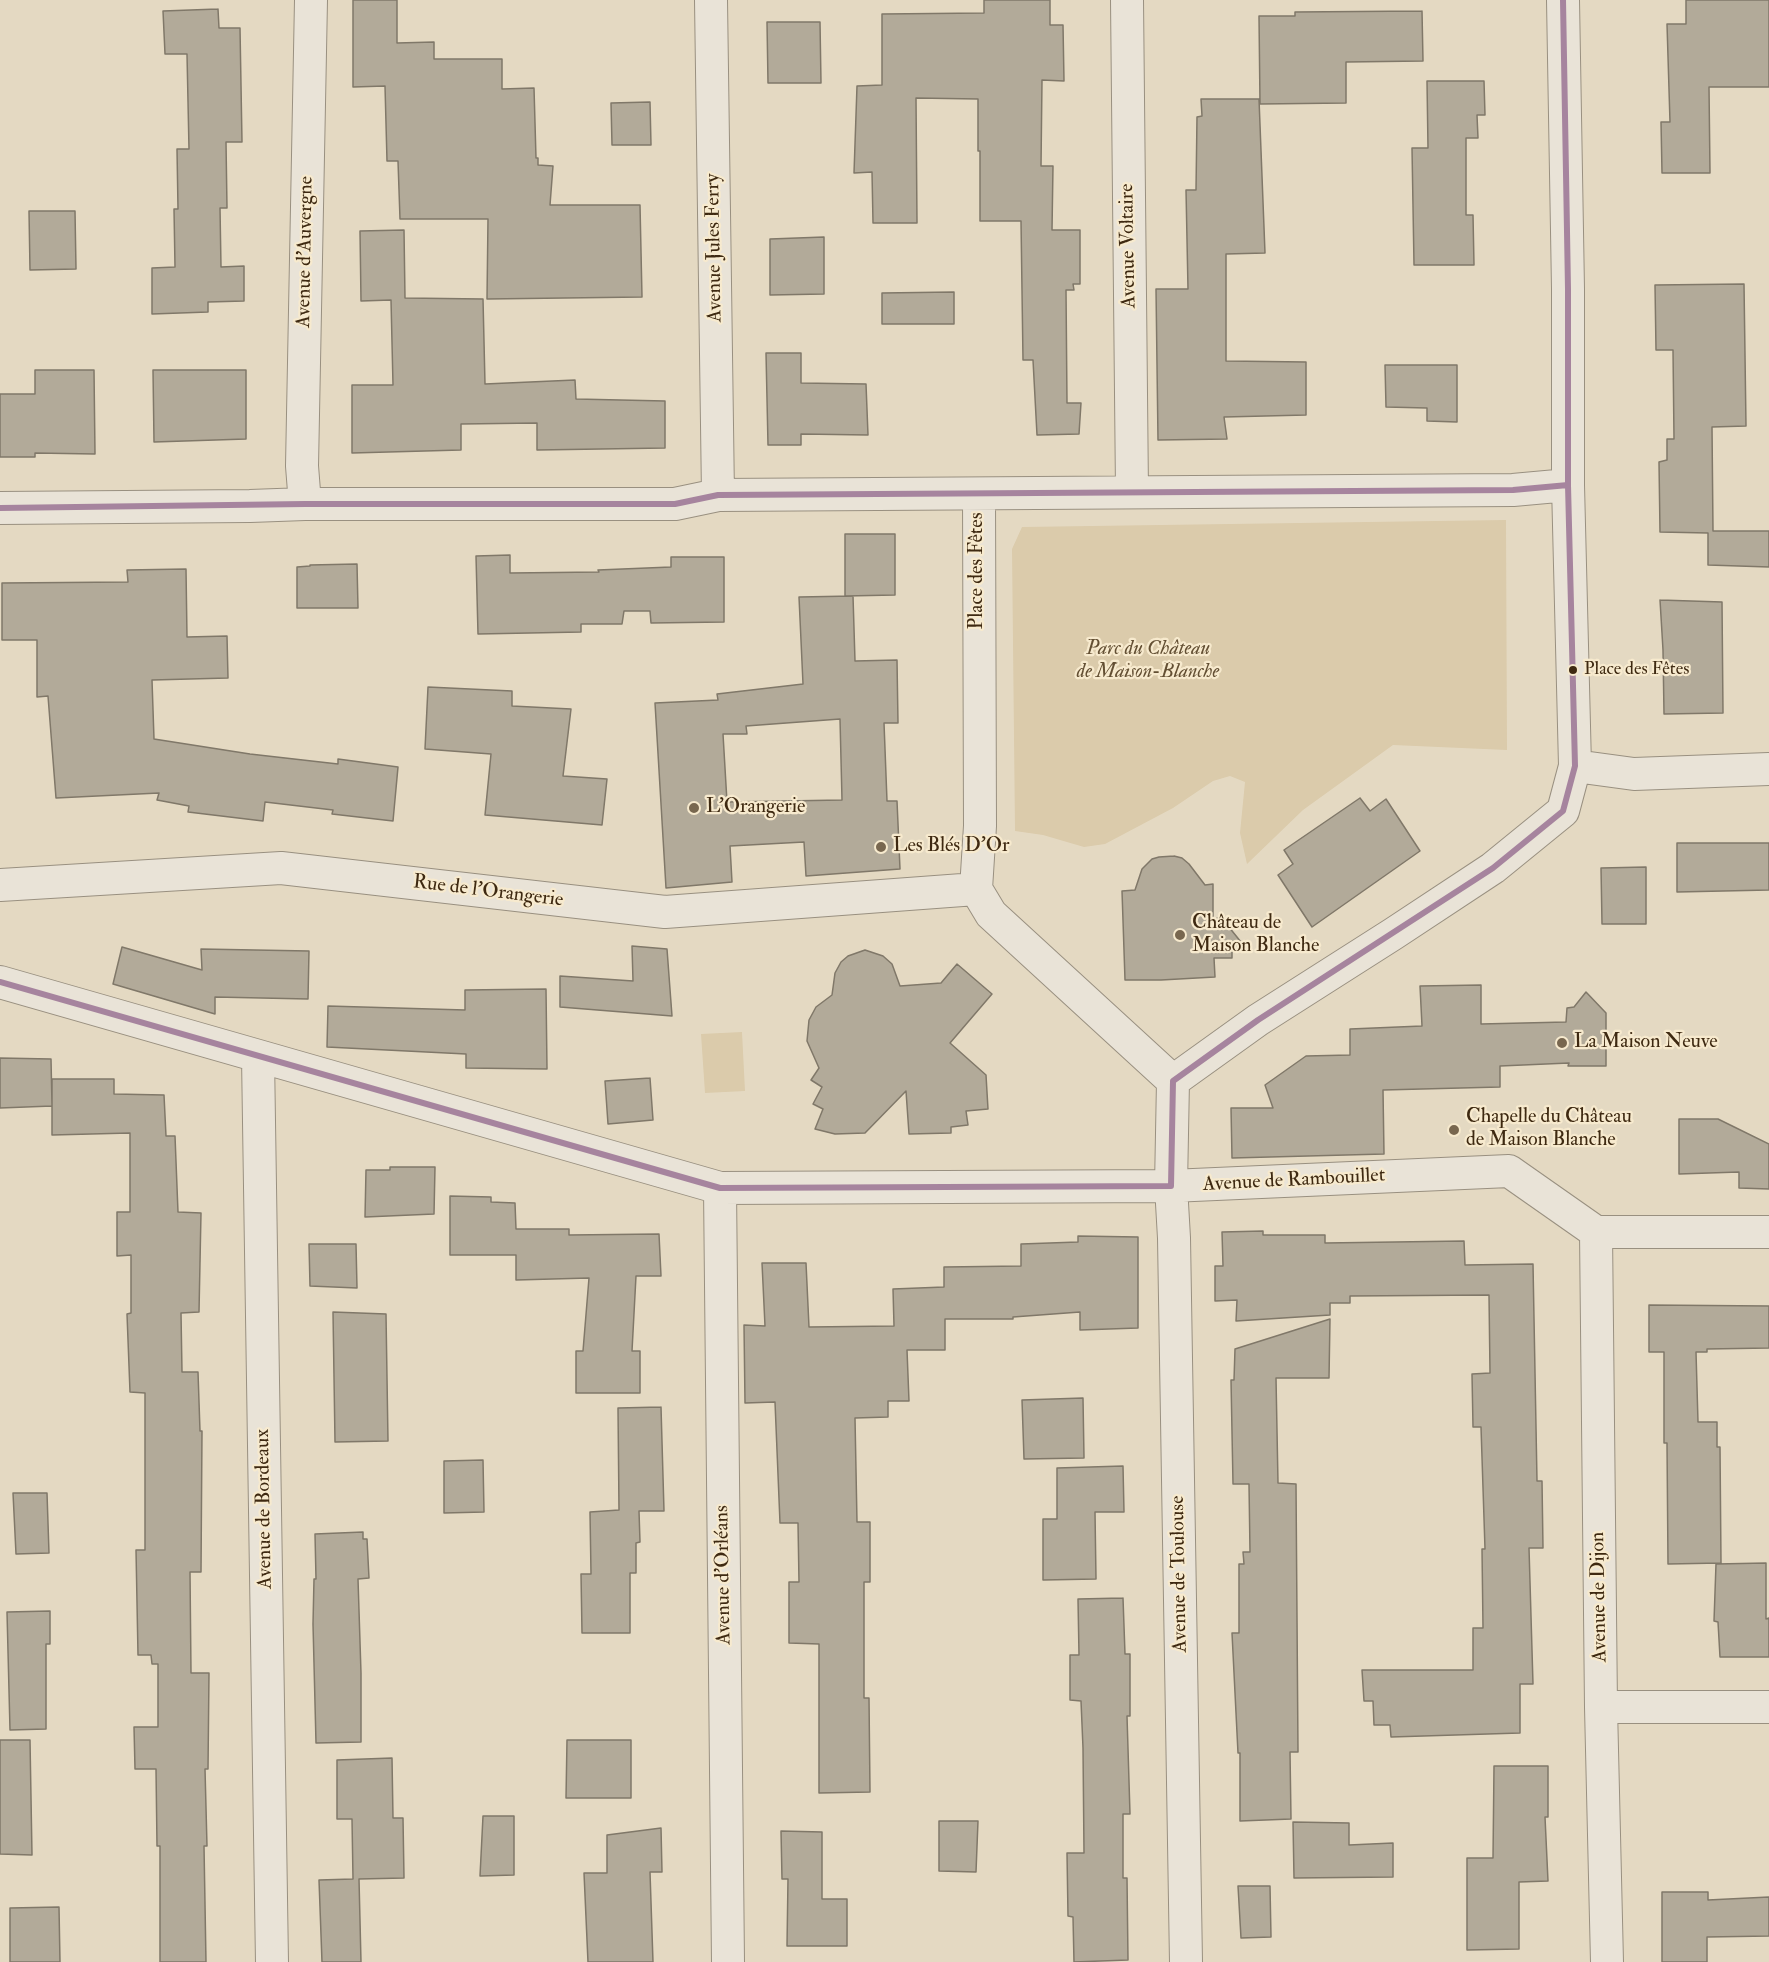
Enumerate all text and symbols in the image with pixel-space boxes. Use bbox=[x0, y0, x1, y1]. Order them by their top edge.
street label: Avenue Jules Ferry bbox=[702, 173, 728, 323]
street label: Avenue d'Auvergne bbox=[293, 176, 319, 328]
street label: Avenue Voltaire bbox=[1116, 183, 1142, 309]
street label: Place des Fêtes bbox=[966, 512, 990, 630]
park label: Parc du Château de Maison-Blanche bbox=[1077, 638, 1219, 685]
place label: Place des Fêtes bbox=[1584, 659, 1689, 681]
marker: Place des Fêtes bbox=[1567, 664, 1579, 676]
place label: L'Orangerie bbox=[706, 796, 805, 820]
marker: L'Orangerie bbox=[687, 801, 701, 815]
place label: Les Blés D'Or bbox=[893, 835, 1009, 859]
marker: Les Blés D'Or bbox=[874, 840, 888, 854]
street label: Rue de l'Orangerie bbox=[412, 871, 564, 913]
place label: Château de Maison Blanche bbox=[1192, 912, 1319, 959]
marker: Château de Maison Blanche bbox=[1173, 928, 1187, 942]
place label: La Maison Neuve bbox=[1574, 1031, 1718, 1055]
marker: La Maison Neuve bbox=[1555, 1036, 1569, 1050]
place label: Chapelle du Château de Maison Blanche bbox=[1466, 1106, 1632, 1153]
marker: Chapelle du Château de Maison Blanche bbox=[1447, 1123, 1461, 1137]
street label: Avenue de Rambouillet bbox=[1202, 1164, 1386, 1198]
street label: Avenue de Bordeaux bbox=[252, 1429, 278, 1589]
street label: Avenue de Toulouse bbox=[1167, 1495, 1193, 1653]
street label: Avenue d'Orléans bbox=[711, 1505, 737, 1645]
street label: Avenue de Dijon bbox=[1587, 1531, 1613, 1663]

